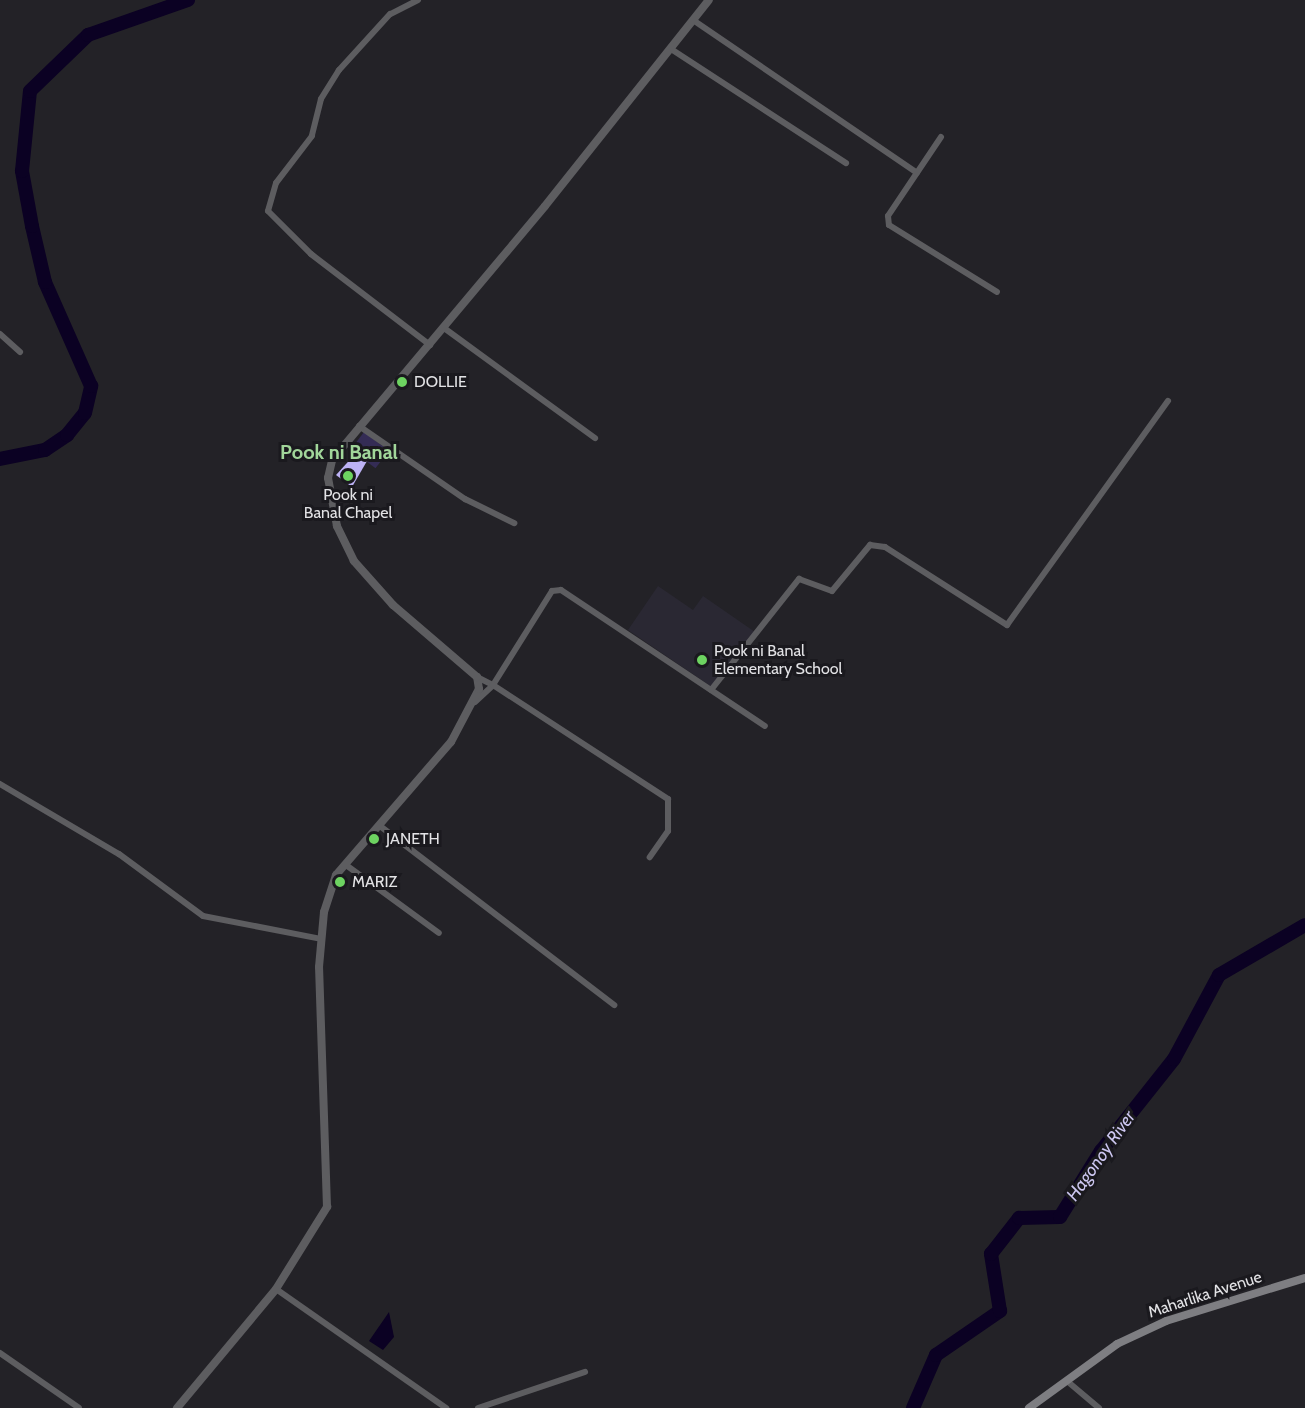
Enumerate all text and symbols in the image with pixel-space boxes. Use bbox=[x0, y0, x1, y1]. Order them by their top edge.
place label: DOLLIE bbox=[414, 372, 467, 392]
marker: DOLLIE bbox=[395, 375, 409, 389]
district label: Pook ni Banal bbox=[280, 440, 398, 464]
marker: Pook ni Banal Chapel bbox=[341, 469, 355, 483]
place label: Pook ni Banal Chapel bbox=[304, 485, 392, 523]
place label: Pook ni Banal Elementary School bbox=[714, 641, 842, 679]
marker: Pook ni Banal Elementary School bbox=[695, 653, 709, 667]
place label: JANETH bbox=[386, 829, 440, 849]
marker: JANETH bbox=[367, 832, 381, 846]
place label: MARIZ bbox=[352, 872, 397, 892]
marker: MARIZ bbox=[333, 875, 347, 889]
water label: Hagonoy River bbox=[1062, 1107, 1140, 1205]
street label: Maharlika Avenue bbox=[1146, 1268, 1264, 1322]

